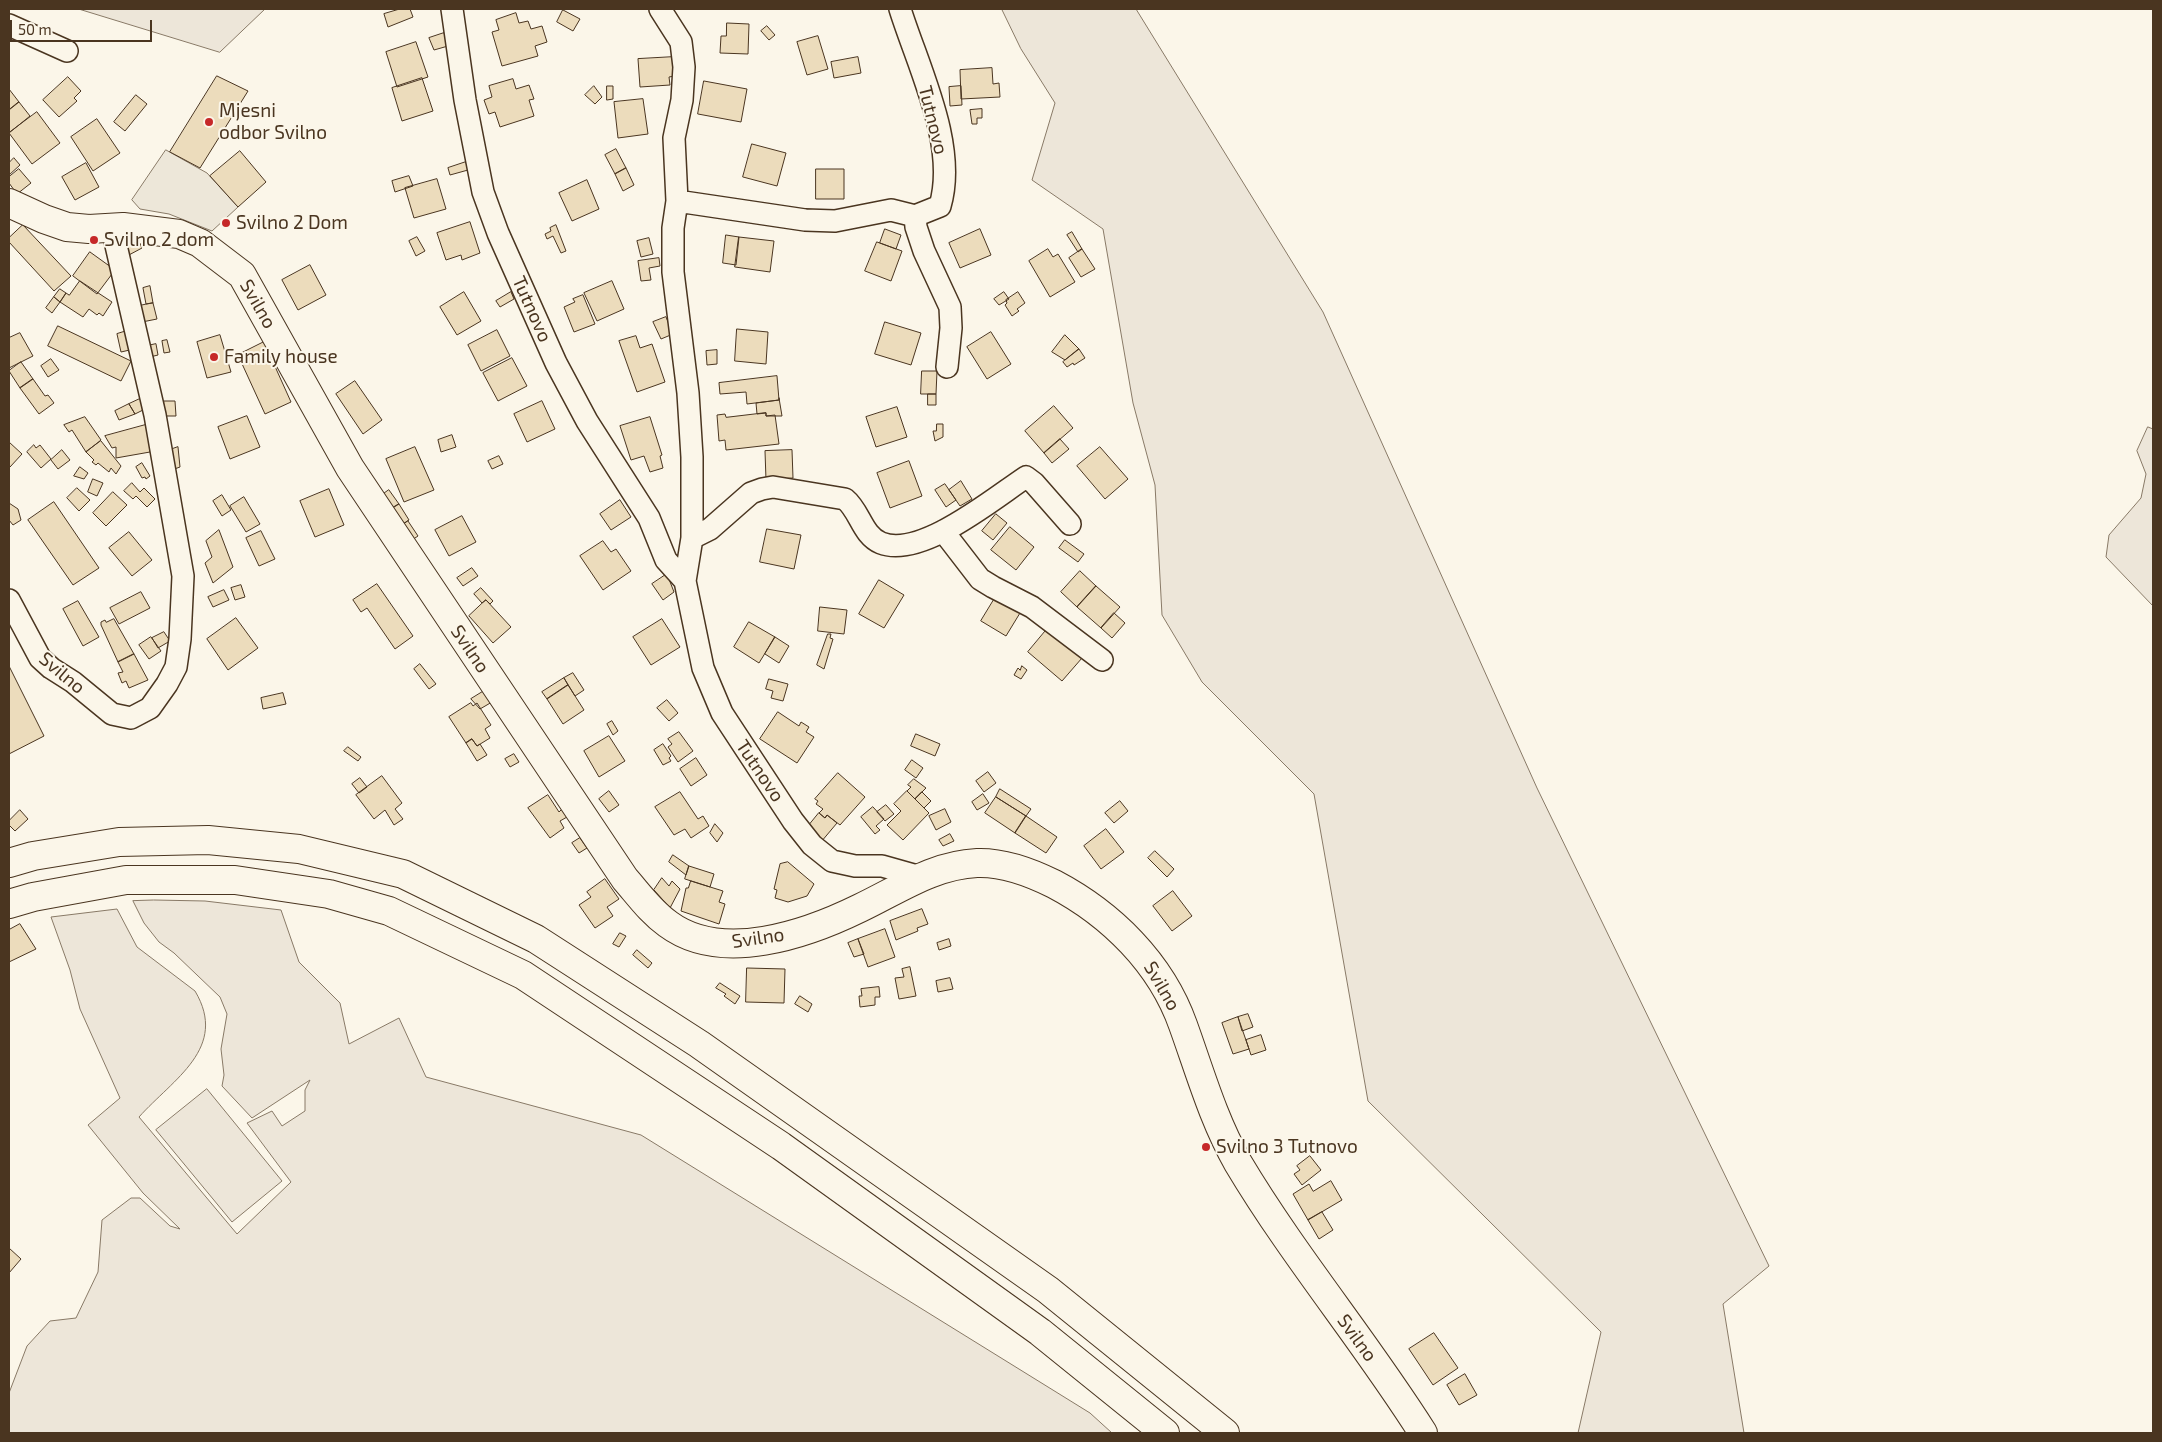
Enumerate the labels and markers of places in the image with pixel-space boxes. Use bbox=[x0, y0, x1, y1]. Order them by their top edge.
place label: Mjesni odbor Svilno bbox=[219, 100, 327, 144]
marker: Mjesni odbor Svilno bbox=[203, 116, 215, 128]
place label: Svilno 2 Dom bbox=[236, 212, 348, 234]
marker: Svilno 2 Dom bbox=[220, 217, 232, 229]
place label: Svilno 2 dom bbox=[104, 229, 214, 251]
marker: Svilno 2 dom bbox=[88, 234, 100, 246]
place label: Family house bbox=[224, 346, 338, 368]
marker: Family house bbox=[208, 351, 220, 363]
place label: Svilno 3 Tutnovo bbox=[1216, 1136, 1358, 1158]
marker: Svilno 3 Tutnovo bbox=[1200, 1141, 1212, 1153]

